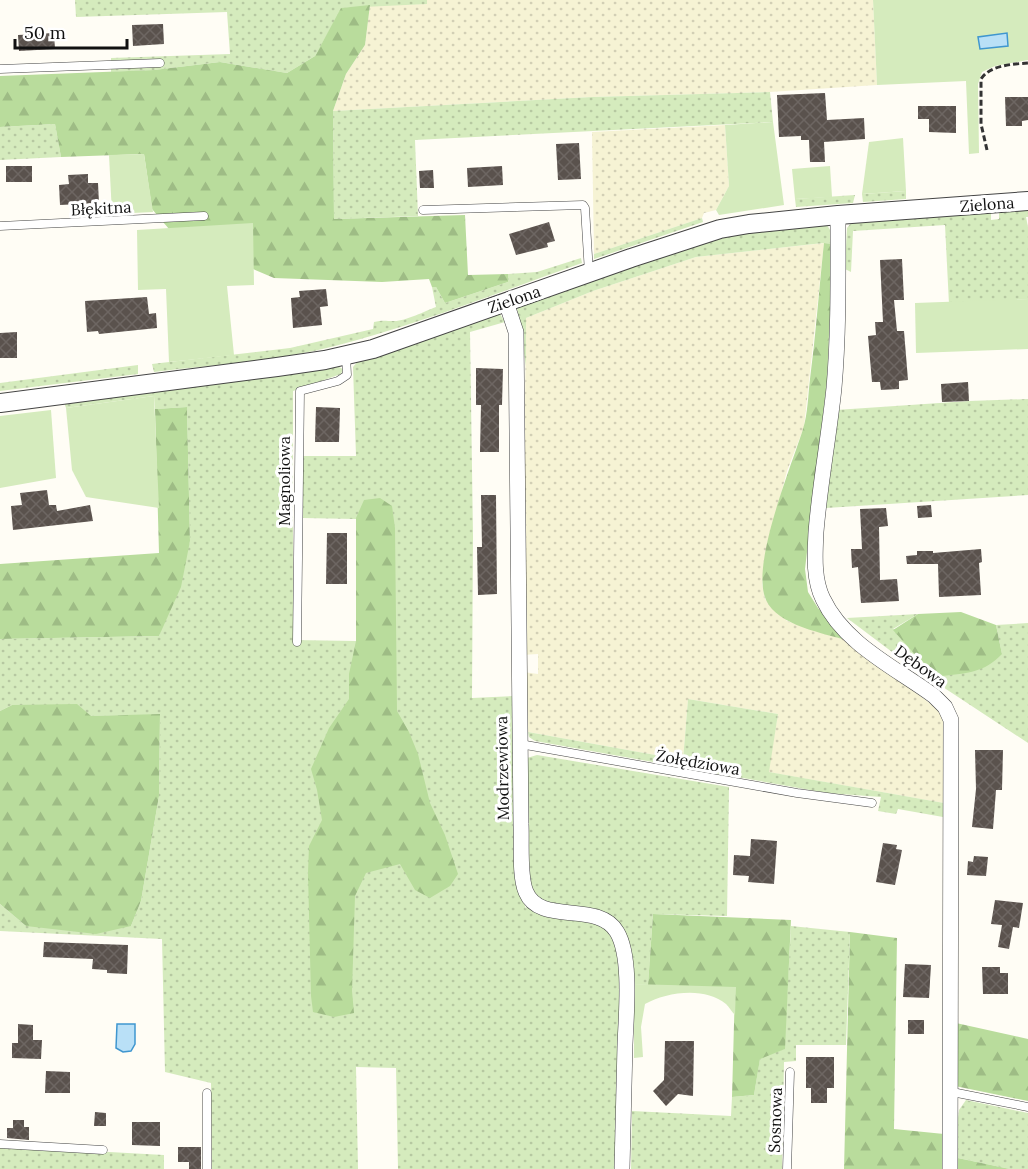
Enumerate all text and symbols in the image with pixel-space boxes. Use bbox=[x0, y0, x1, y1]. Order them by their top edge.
scale bar bbox=[15, 12, 128, 50]
text: 50 m bbox=[24, 21, 66, 44]
street label: Zielona bbox=[959, 192, 1015, 216]
street label: Błękitna bbox=[70, 196, 132, 220]
street label: Zielona bbox=[485, 281, 543, 317]
street label: Magnoliowa bbox=[274, 436, 294, 526]
street label: Dębowa bbox=[891, 640, 951, 692]
street label: Modrzewiowa bbox=[491, 716, 513, 820]
street label: Żołędziowa bbox=[654, 745, 742, 779]
street label: Sosnowa bbox=[764, 1087, 786, 1153]

